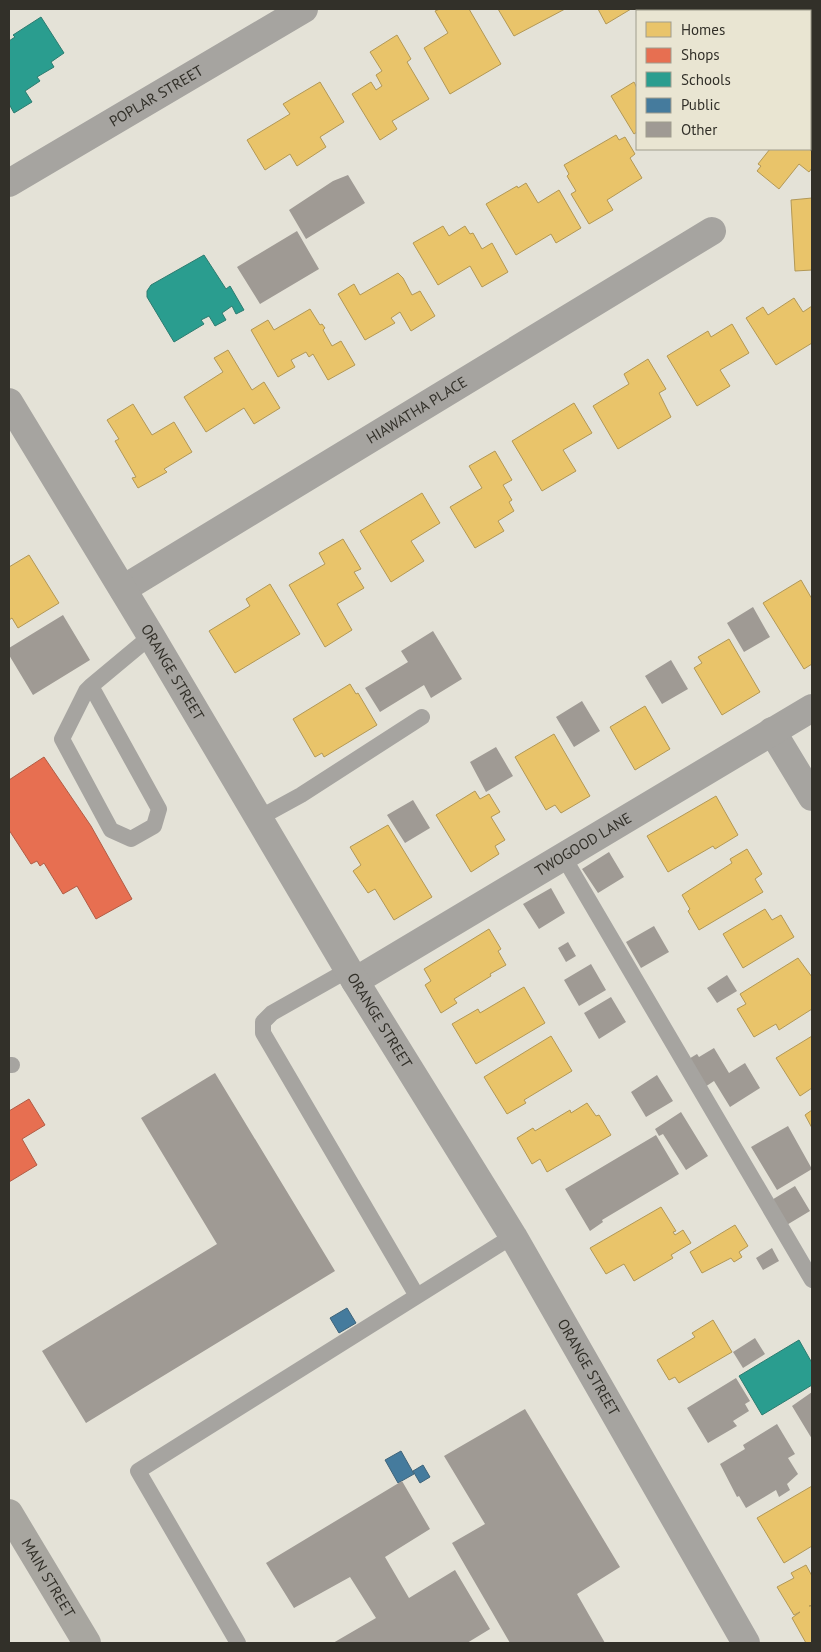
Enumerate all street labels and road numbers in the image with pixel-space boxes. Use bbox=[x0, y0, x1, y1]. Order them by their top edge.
street label: POPLAR STREET bbox=[106, 60, 207, 131]
street label: HIAWATHA PLACE bbox=[363, 372, 471, 448]
street label: ORANGE STREET bbox=[137, 621, 209, 724]
street label: TWOGOOD LANE bbox=[531, 808, 635, 880]
street label: ORANGE STREET bbox=[343, 969, 417, 1072]
street label: ORANGE STREET bbox=[553, 1315, 624, 1420]
street label: MAIN STREET bbox=[18, 1535, 80, 1621]

